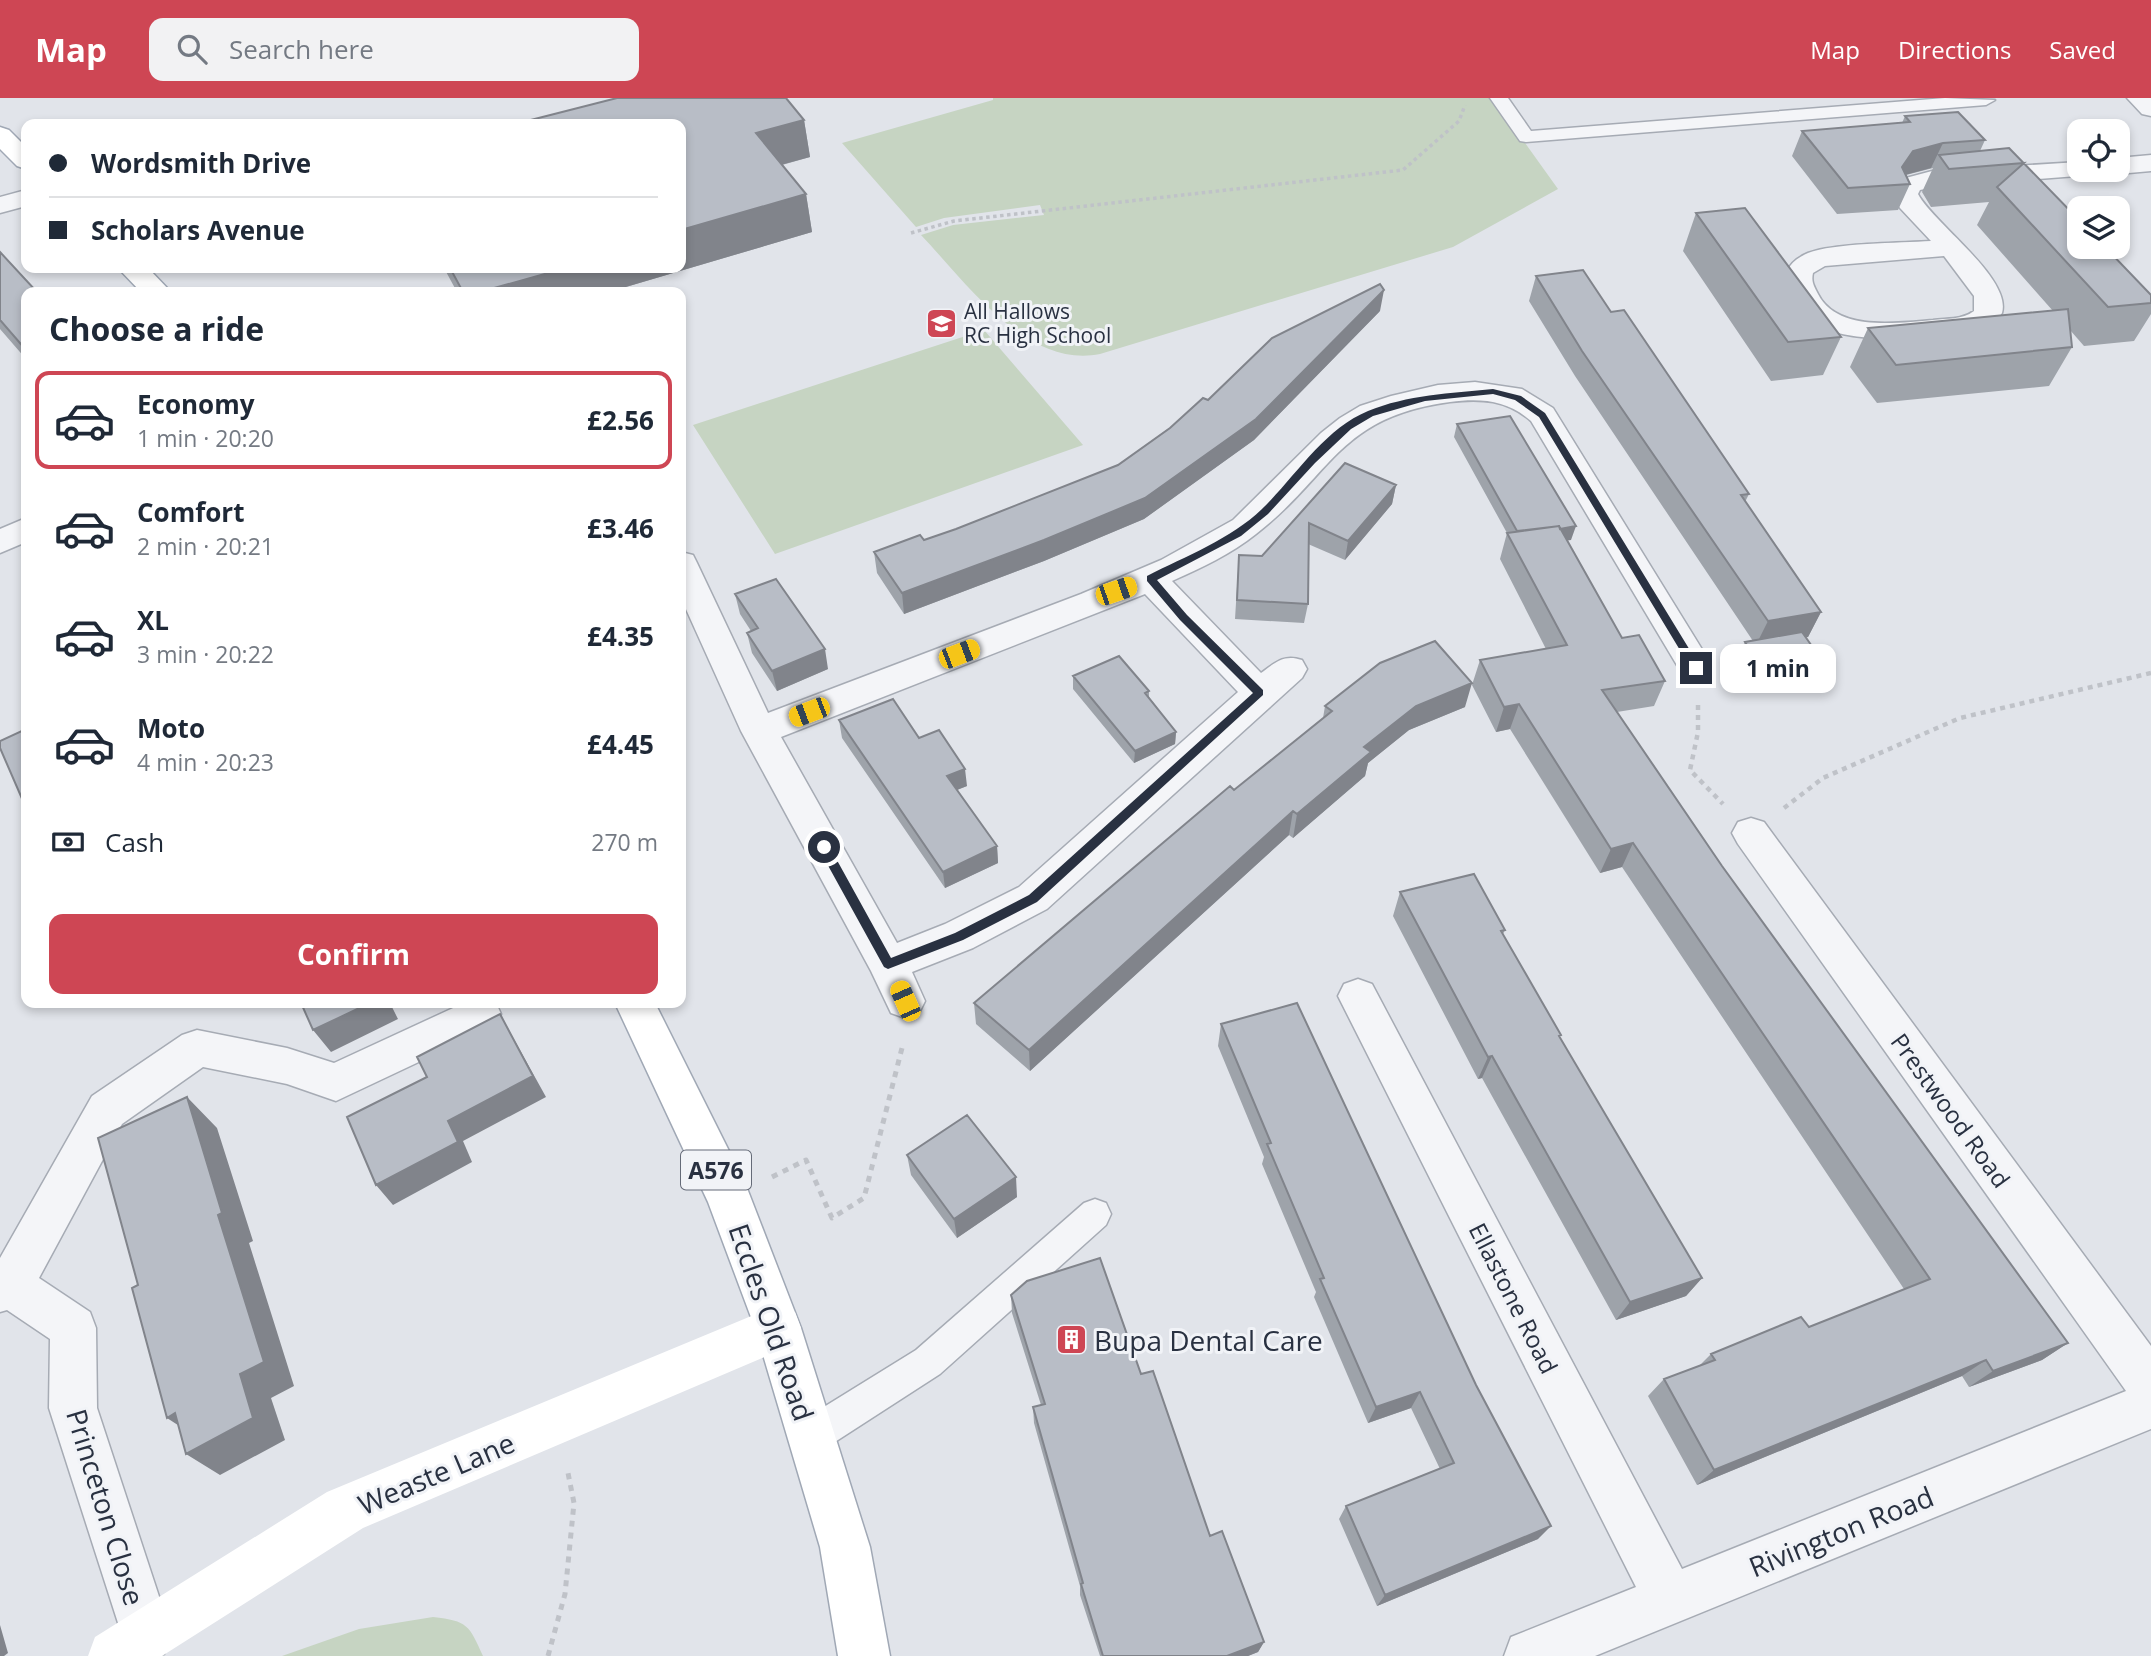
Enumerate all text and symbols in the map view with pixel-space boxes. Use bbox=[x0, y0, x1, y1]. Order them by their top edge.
search box bbox=[149, 18, 639, 81]
text: Map bbox=[35, 27, 107, 72]
icon: search bbox=[173, 30, 211, 68]
text: Search here bbox=[229, 31, 374, 67]
text: Map bbox=[1810, 33, 1860, 66]
text: Directions bbox=[1898, 33, 2011, 66]
text: Saved bbox=[2049, 33, 2116, 66]
map controls bbox=[2067, 119, 2130, 259]
button: locate bbox=[2067, 119, 2130, 182]
text: Wordsmith Drive bbox=[91, 145, 311, 181]
button: layers bbox=[2067, 196, 2130, 259]
text: Scholars Avenue bbox=[91, 212, 305, 248]
place label: All Hallows RC High School bbox=[964, 297, 1111, 349]
school or university icon: All Hallows RC High School bbox=[924, 306, 958, 340]
text: Choose a ride bbox=[49, 307, 264, 350]
text: Economy bbox=[137, 386, 255, 422]
icon: car bbox=[53, 389, 116, 452]
text: £2.56 bbox=[587, 402, 654, 438]
text: 1 min · 20:20 bbox=[137, 422, 274, 454]
text: Comfort bbox=[137, 494, 244, 530]
icon: car bbox=[53, 497, 116, 560]
text: £3.46 bbox=[587, 510, 654, 546]
text: 2 min · 20:21 bbox=[137, 530, 274, 562]
car bbox=[1093, 574, 1140, 608]
text: XL bbox=[137, 602, 169, 638]
icon: car bbox=[53, 605, 116, 668]
text: £4.35 bbox=[587, 618, 654, 654]
car bbox=[936, 637, 983, 671]
text: 3 min · 20:22 bbox=[137, 638, 274, 670]
callout: 1 min bbox=[1720, 644, 1836, 692]
route end bbox=[1680, 652, 1712, 684]
text: 1 min bbox=[1746, 652, 1810, 684]
car bbox=[786, 695, 833, 729]
text: Moto bbox=[137, 710, 205, 746]
icon: car bbox=[53, 713, 116, 776]
text: £4.45 bbox=[587, 726, 654, 762]
text: 4 min · 20:23 bbox=[137, 746, 274, 778]
icon: cash bbox=[49, 823, 87, 861]
text: Cash bbox=[105, 824, 164, 860]
text: 270 m bbox=[591, 826, 658, 858]
route start bbox=[808, 831, 840, 863]
button: Confirm bbox=[49, 914, 658, 994]
car bbox=[887, 978, 924, 1024]
street label: Prestwood Road bbox=[1884, 1026, 2018, 1194]
road number: A576 bbox=[681, 1150, 751, 1190]
street label: Ellastone Road bbox=[1462, 1217, 1566, 1379]
street label: Eccles Old Road bbox=[721, 1218, 823, 1426]
place label: Bupa Dental Care bbox=[1094, 1321, 1323, 1359]
building icon: Bupa Dental Care bbox=[1054, 1323, 1088, 1357]
street label: Princeton Close bbox=[58, 1404, 154, 1610]
street label: Weaste Lane bbox=[352, 1423, 520, 1523]
street label: Rivington Road bbox=[1743, 1477, 1939, 1585]

